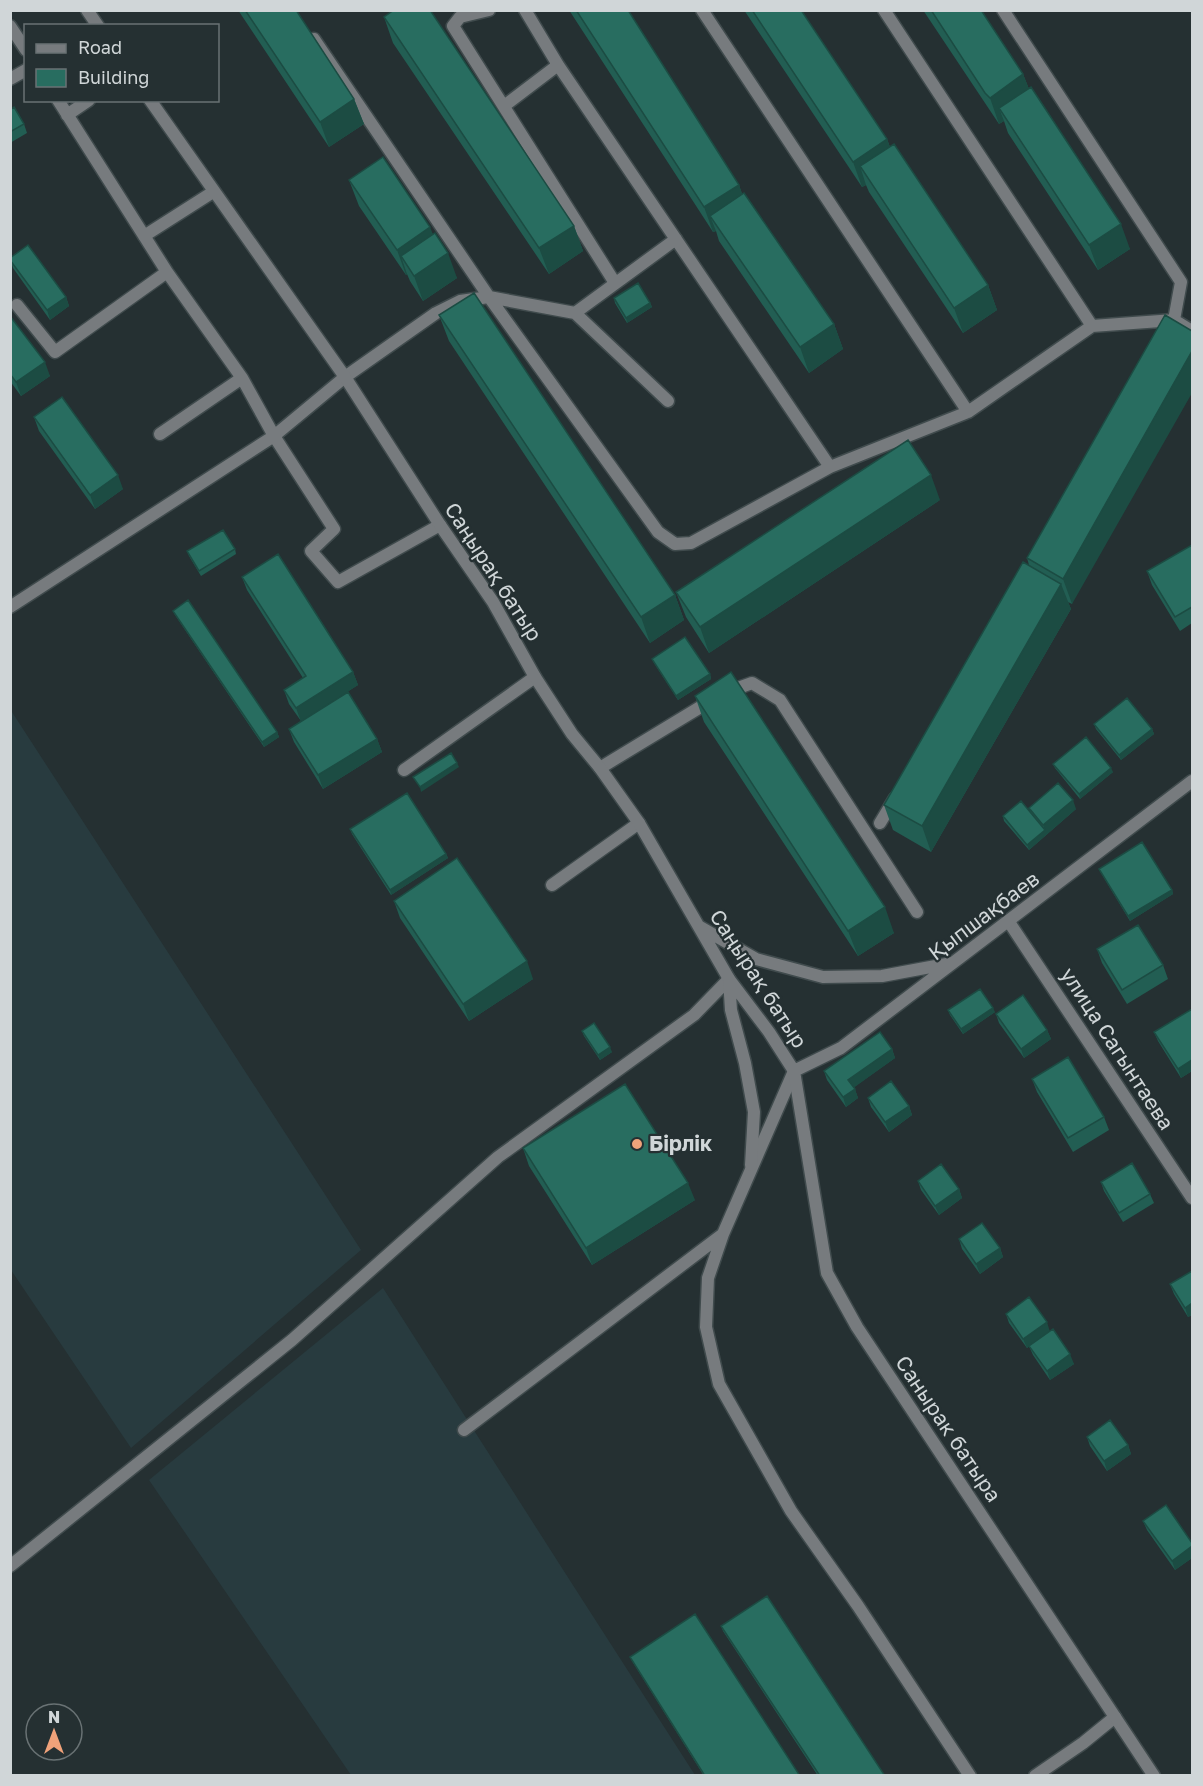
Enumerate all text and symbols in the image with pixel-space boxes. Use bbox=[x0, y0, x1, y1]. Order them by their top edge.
legend bbox=[24, 24, 219, 102]
text: Road bbox=[78, 36, 122, 58]
text: Building bbox=[78, 66, 149, 88]
street label: Саңырақ батыр bbox=[439, 497, 548, 645]
street label: Қыпшақбаев bbox=[923, 865, 1044, 965]
street label: Саңырақ батыр bbox=[704, 904, 813, 1052]
street label: улица Сагынтаева bbox=[1056, 962, 1180, 1135]
place label: Бірлік bbox=[649, 1130, 712, 1156]
marker: Бірлік bbox=[630, 1137, 644, 1151]
street label: Санырак батыра bbox=[890, 1350, 1007, 1507]
north arrow bbox=[24, 1702, 84, 1762]
text: N bbox=[48, 1707, 60, 1727]

